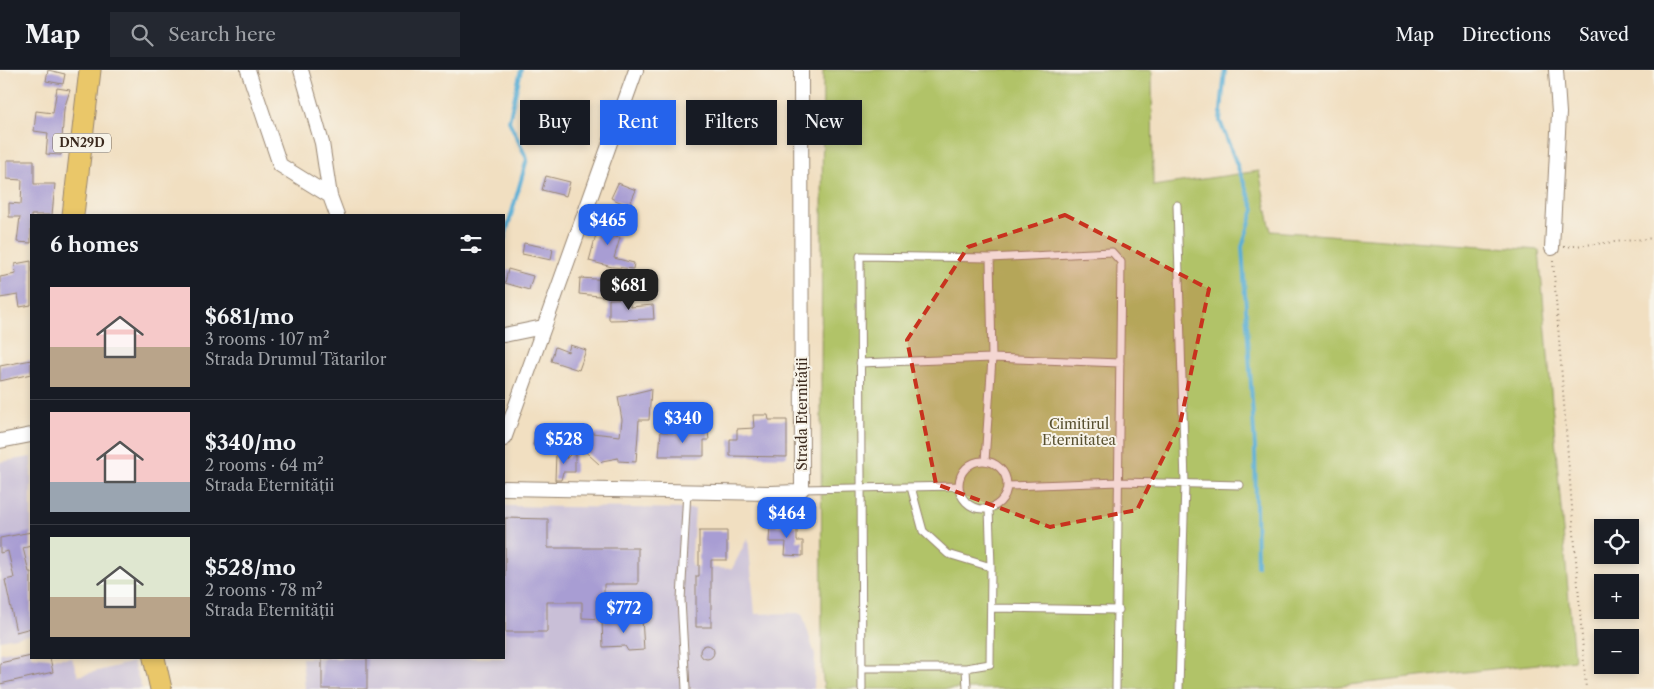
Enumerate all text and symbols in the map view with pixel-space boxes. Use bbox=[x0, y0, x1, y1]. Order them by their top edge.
search box bbox=[110, 12, 460, 57]
text: Map bbox=[25, 20, 80, 49]
icon: search bbox=[128, 21, 156, 49]
text: Search here bbox=[168, 23, 276, 46]
text: Map bbox=[1395, 24, 1434, 46]
text: Directions bbox=[1462, 24, 1551, 46]
text: Saved bbox=[1579, 24, 1629, 46]
chip: Buy bbox=[520, 100, 590, 145]
chip: Rent bbox=[600, 100, 676, 145]
chip: Filters bbox=[686, 100, 777, 145]
chip: New bbox=[787, 100, 862, 145]
road number: DN29D bbox=[53, 134, 111, 152]
pin: $465 bbox=[578, 204, 638, 246]
text: $465 bbox=[590, 210, 626, 230]
icon: filters bbox=[457, 230, 485, 258]
text: 6 homes bbox=[50, 232, 139, 257]
pin: $681 bbox=[599, 268, 659, 311]
text: $681 bbox=[611, 275, 647, 295]
text: $681/mo bbox=[205, 304, 294, 329]
icon: home bbox=[90, 307, 150, 367]
text: 3 rooms · 107 m² bbox=[205, 329, 330, 349]
text: Strada Drumul Tătarilor bbox=[205, 349, 386, 369]
street label: Strada Eternității bbox=[793, 357, 811, 471]
pin: $340 bbox=[653, 402, 713, 444]
text: $340 bbox=[664, 408, 702, 428]
park label: Cimitirul Eternitatea bbox=[1042, 415, 1117, 449]
pin: $528 bbox=[534, 422, 594, 465]
text: $528 bbox=[545, 429, 583, 449]
text: $340/mo bbox=[205, 430, 296, 455]
icon: home bbox=[90, 432, 150, 492]
text: 2 rooms · 64 m² bbox=[205, 455, 324, 475]
text: Strada Eternității bbox=[205, 475, 334, 495]
pin: $464 bbox=[757, 496, 817, 539]
text: $464 bbox=[768, 503, 806, 523]
map controls bbox=[1594, 519, 1639, 674]
button: locate bbox=[1594, 519, 1639, 564]
text: $528/mo bbox=[205, 555, 296, 580]
icon: home bbox=[90, 557, 150, 617]
button: + bbox=[1594, 574, 1639, 619]
text: 2 rooms · 78 m² bbox=[205, 580, 323, 600]
pin: $772 bbox=[594, 592, 654, 634]
text: $772 bbox=[606, 598, 642, 618]
text: Strada Eternității bbox=[205, 600, 334, 620]
button: − bbox=[1594, 629, 1639, 674]

